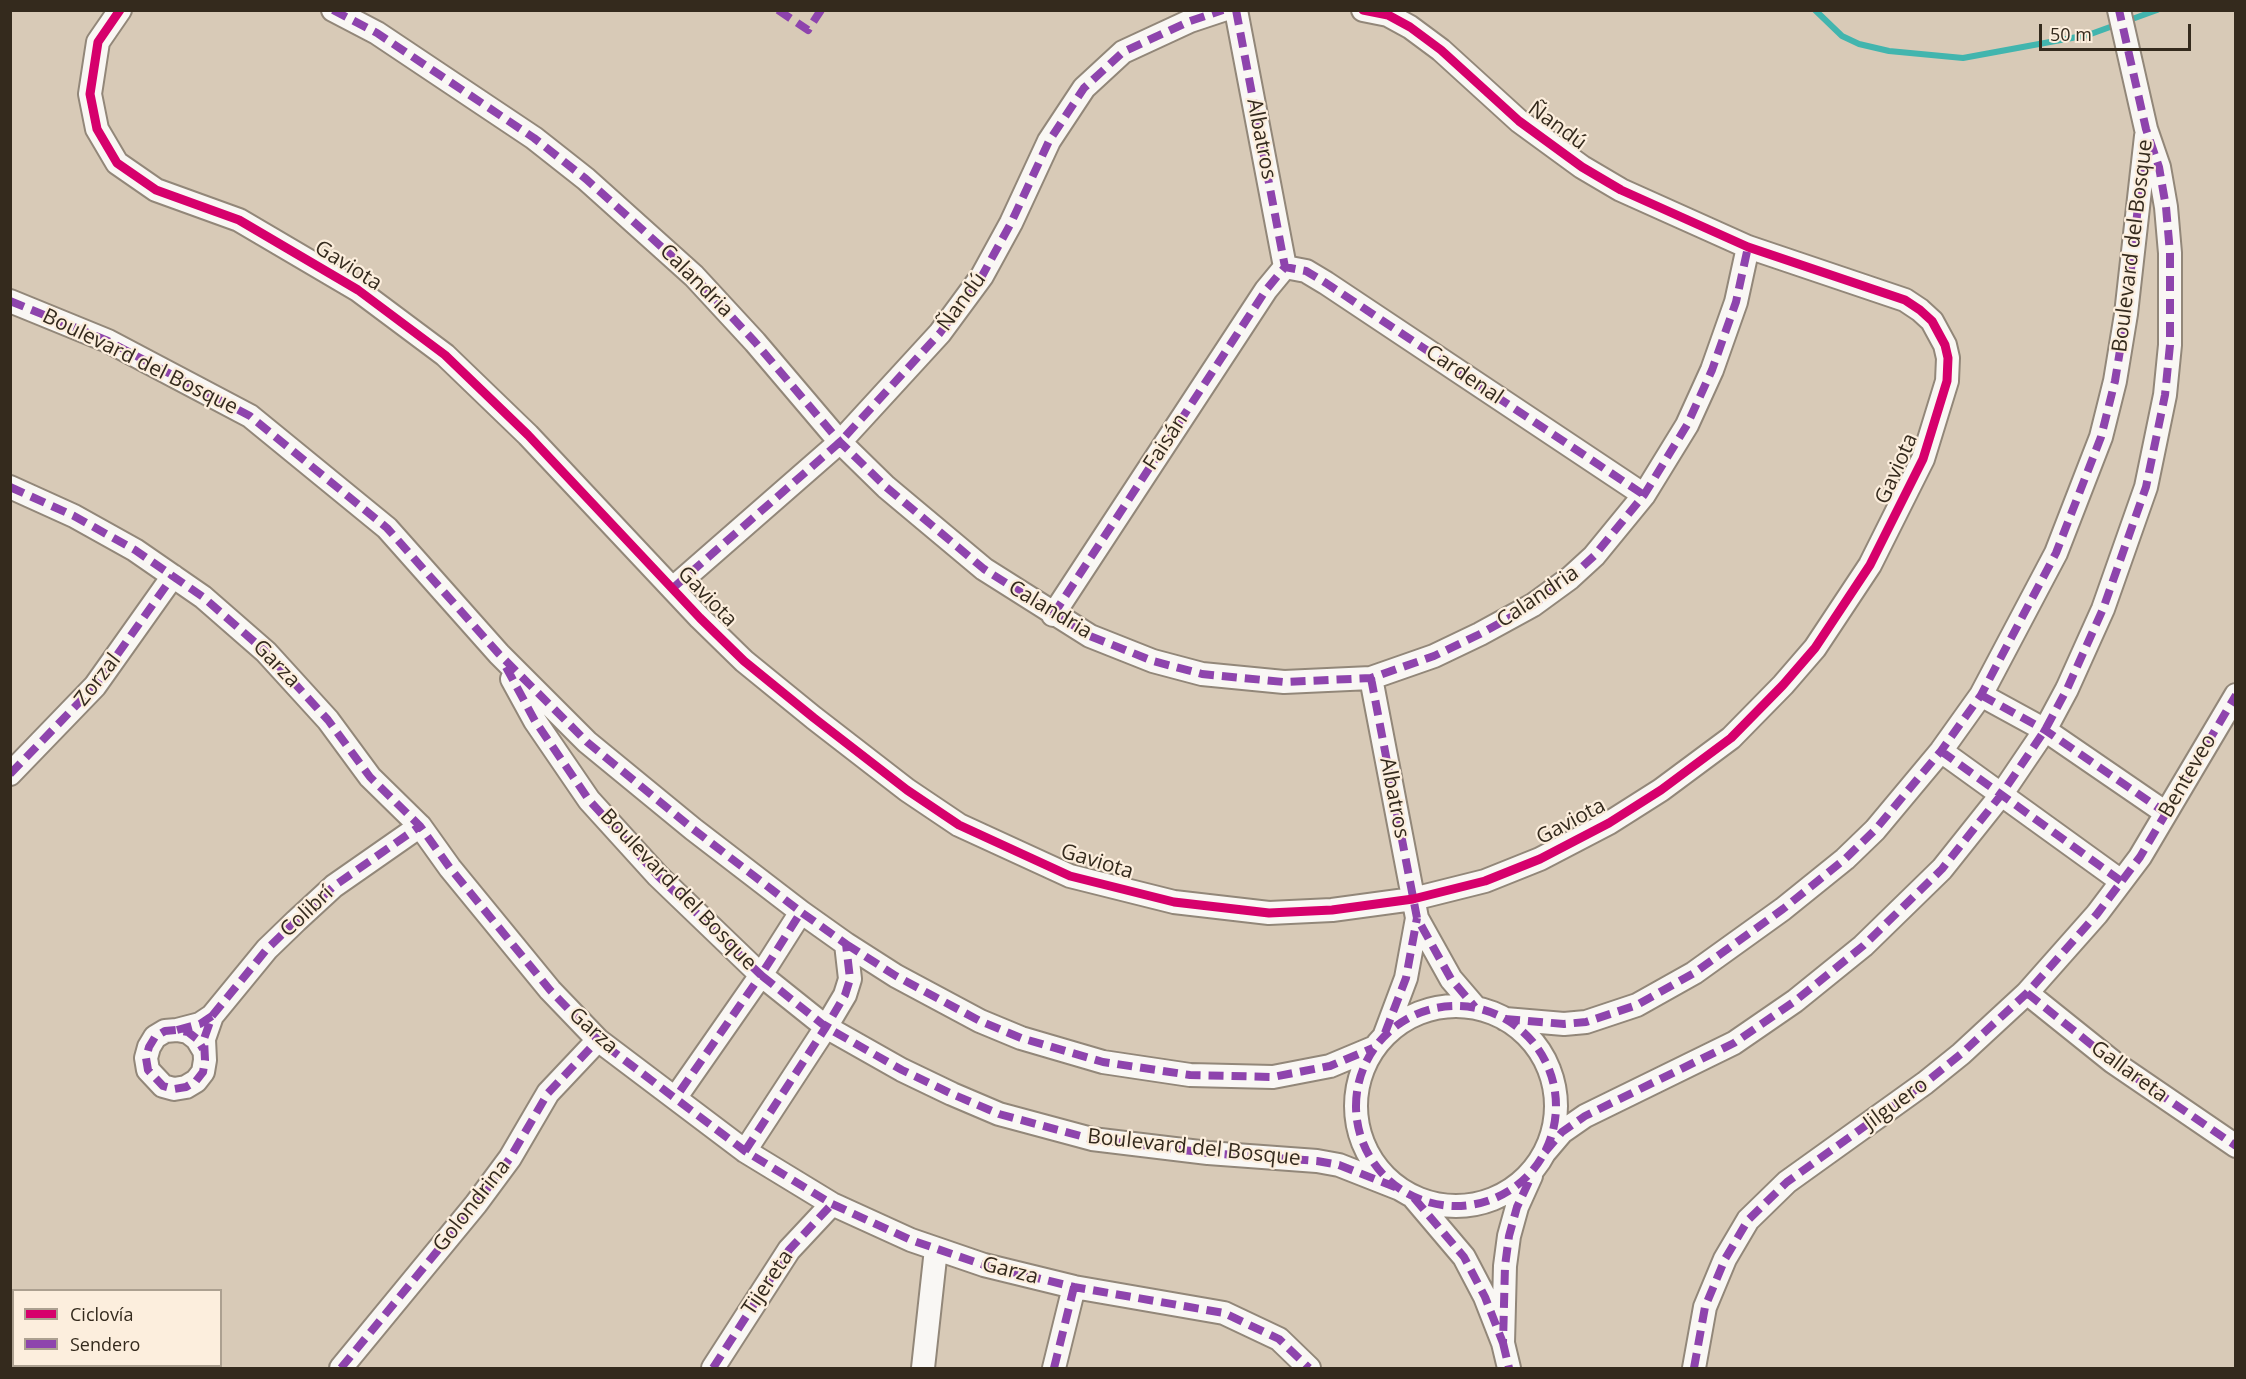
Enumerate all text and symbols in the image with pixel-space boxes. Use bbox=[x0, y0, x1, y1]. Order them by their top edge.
scale bar bbox=[2042, 12, 2194, 50]
text: 50 m bbox=[2050, 22, 2092, 46]
street label: Albatros bbox=[1241, 96, 1281, 182]
street label: Ñandú bbox=[1523, 96, 1591, 156]
street label: Boulevard del Bosque bbox=[2107, 138, 2159, 354]
street label: Gaviota bbox=[310, 236, 386, 296]
street label: Calandria bbox=[654, 239, 738, 323]
street label: Ñandú bbox=[932, 268, 992, 336]
street label: Boulevard del Bosque bbox=[38, 304, 242, 420]
street label: Cardenal bbox=[1420, 340, 1508, 410]
street label: Faisán bbox=[1138, 409, 1194, 475]
street label: Gaviota bbox=[1870, 430, 1924, 508]
street label: Gaviota bbox=[672, 561, 742, 633]
street label: Calandria bbox=[1492, 561, 1584, 633]
street label: Calandria bbox=[1004, 575, 1096, 645]
street label: Garza bbox=[247, 635, 305, 693]
street label: Zorzal bbox=[70, 649, 126, 711]
street label: Benteveo bbox=[2154, 730, 2222, 822]
street label: Albatros bbox=[1374, 755, 1414, 841]
street label: Gaviota bbox=[1532, 793, 1610, 851]
street label: Boulevard del Bosque bbox=[594, 804, 762, 976]
street label: Gaviota bbox=[1058, 839, 1136, 885]
street label: Colibrí bbox=[275, 881, 339, 943]
street label: Garza bbox=[563, 1003, 623, 1059]
street label: Gallareta bbox=[2086, 1036, 2172, 1108]
street label: Jilguero bbox=[1859, 1072, 1933, 1136]
street label: Boulevard del Bosque bbox=[1086, 1124, 1302, 1172]
street label: Golondrina bbox=[428, 1155, 516, 1257]
street label: Tijereta bbox=[737, 1245, 799, 1321]
street label: Garza bbox=[979, 1252, 1041, 1290]
legend bbox=[12, 1289, 222, 1367]
text: Ciclovía bbox=[70, 1302, 133, 1326]
text: Sendero bbox=[70, 1332, 140, 1356]

